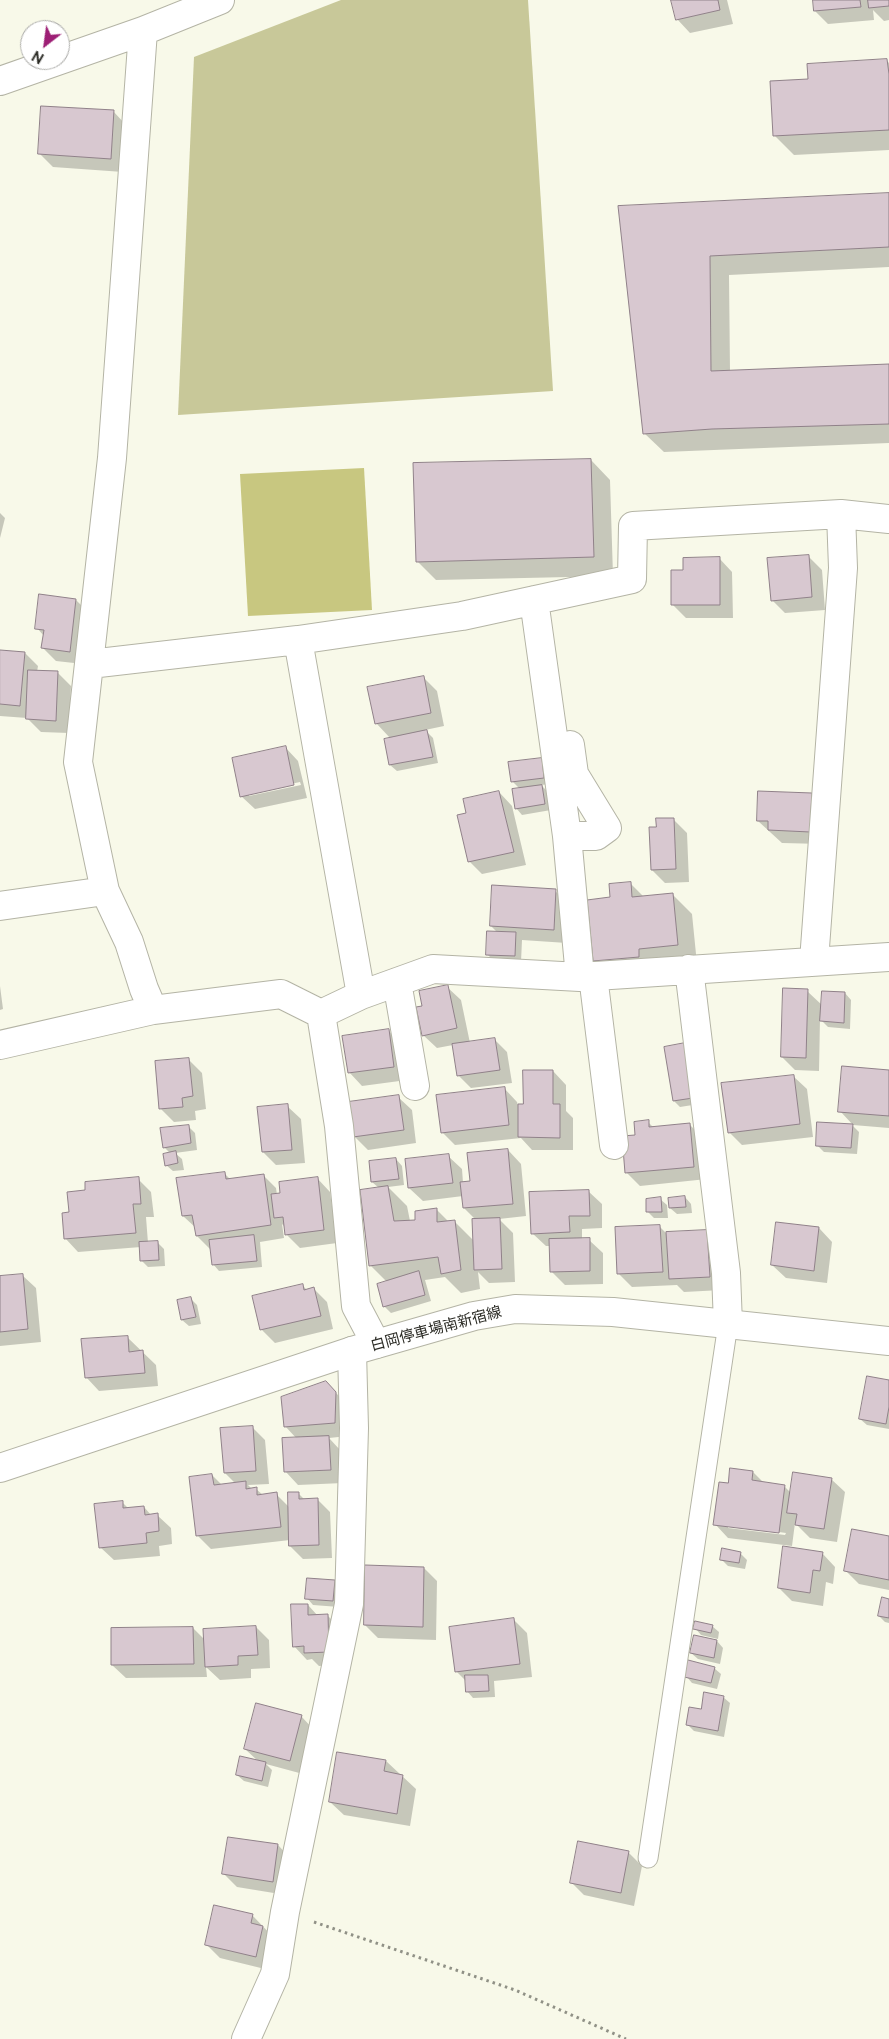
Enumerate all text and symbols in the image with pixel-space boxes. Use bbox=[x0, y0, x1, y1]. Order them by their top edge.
north arrow bbox=[20, 20, 70, 70]
text: N bbox=[29, 48, 47, 67]
street label: 白岡停車場南新宿線 bbox=[368, 1303, 504, 1355]

